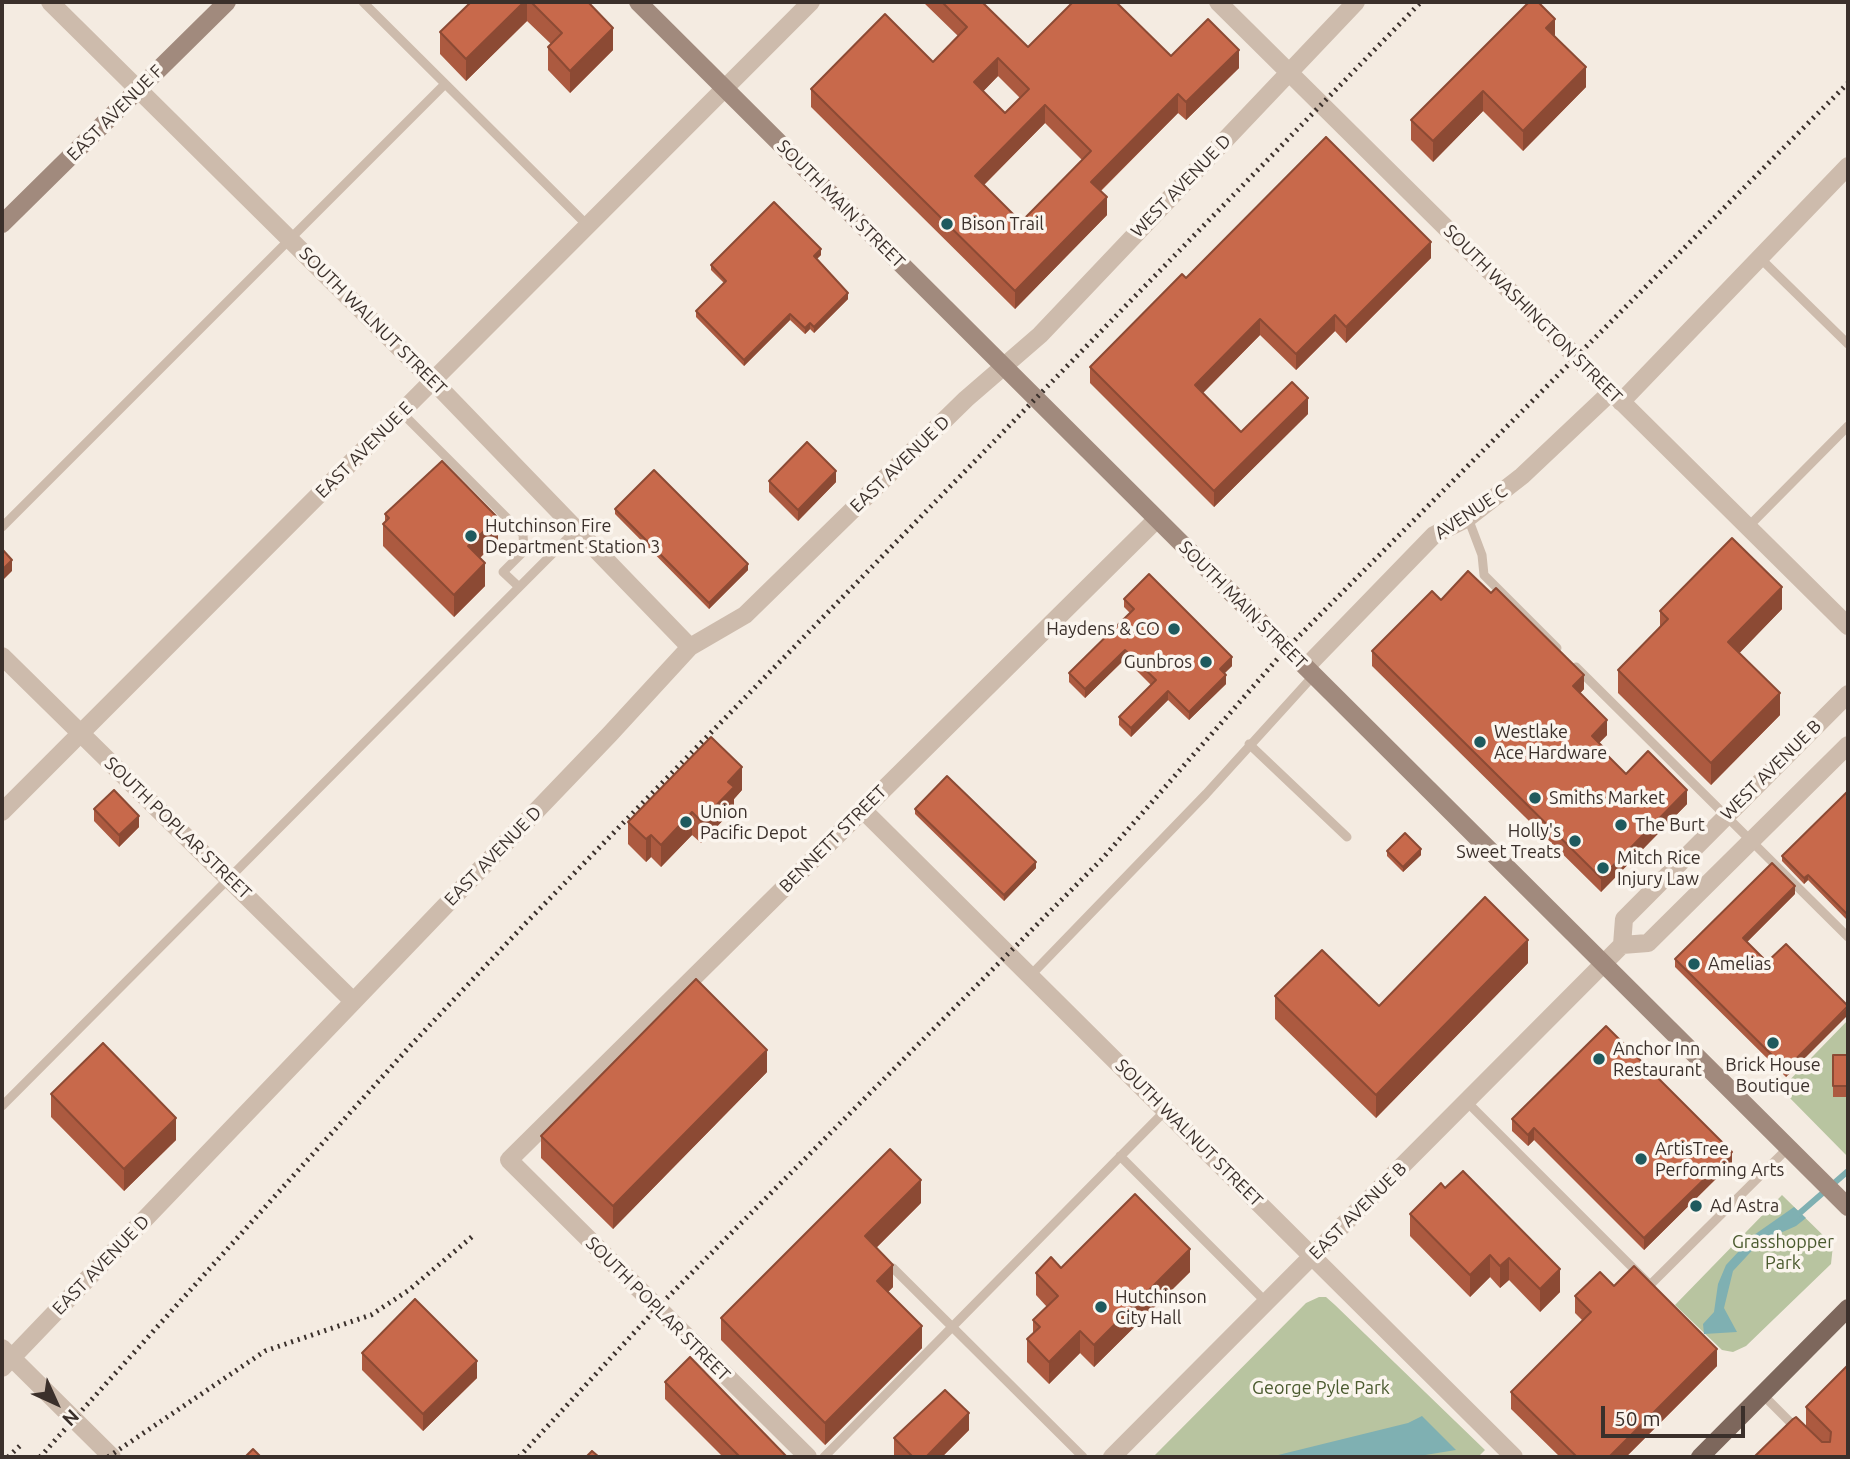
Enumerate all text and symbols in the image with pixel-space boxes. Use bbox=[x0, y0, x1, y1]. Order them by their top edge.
street label: EAST AVENUE F bbox=[62, 60, 168, 166]
street label: WEST AVENUE D bbox=[1126, 130, 1236, 242]
street label: SOUTH MAIN STREET bbox=[773, 136, 909, 272]
place label: Bison Trail bbox=[961, 213, 1044, 235]
marker: Bison Trail bbox=[939, 216, 955, 232]
street label: SOUTH WASHINGTON STREET bbox=[1439, 220, 1627, 408]
street label: SOUTH WALNUT STREET bbox=[295, 243, 451, 399]
street label: EAST AVENUE E bbox=[311, 397, 417, 503]
street label: EAST AVENUE D bbox=[846, 411, 954, 517]
street label: AVENUE C bbox=[1431, 480, 1511, 544]
place label: Hutchinson Fire Department Station 3 bbox=[485, 515, 661, 558]
marker: Hutchinson Fire Department Station 3 bbox=[463, 528, 479, 544]
street label: SOUTH MAIN STREET bbox=[1175, 537, 1311, 673]
place label: Haydens & CO bbox=[1046, 618, 1160, 640]
marker: Haydens & CO bbox=[1166, 621, 1182, 637]
place label: Gunbros bbox=[1124, 651, 1192, 673]
marker: Gunbros bbox=[1198, 654, 1214, 670]
street label: WEST AVENUE B bbox=[1716, 715, 1826, 825]
place label: Westlake Ace Hardware bbox=[1494, 721, 1607, 764]
marker: Westlake Ace Hardware bbox=[1472, 734, 1488, 750]
street label: SOUTH POPLAR STREET bbox=[100, 752, 256, 904]
street label: BENNETT STREET bbox=[775, 781, 891, 897]
place label: Smiths Market bbox=[1549, 787, 1665, 809]
marker: Smiths Market bbox=[1527, 790, 1543, 806]
place label: Union Pacific Depot bbox=[700, 801, 807, 844]
street label: EAST AVENUE D bbox=[440, 802, 546, 910]
marker: Union Pacific Depot bbox=[678, 814, 694, 830]
place label: The Burt bbox=[1635, 814, 1705, 836]
marker: The Burt bbox=[1613, 817, 1629, 833]
place label: Holly's Sweet Treats bbox=[1456, 820, 1561, 862]
marker: Holly's Sweet Treats bbox=[1567, 833, 1583, 849]
place label: Mitch Rice Injury Law bbox=[1617, 847, 1701, 890]
marker: Mitch Rice Injury Law bbox=[1595, 860, 1611, 876]
place label: Amelias bbox=[1708, 953, 1771, 975]
marker: Amelias bbox=[1686, 956, 1702, 972]
marker: Brick House Boutique bbox=[1765, 1035, 1781, 1051]
place label: Anchor Inn Restaurant bbox=[1613, 1038, 1702, 1080]
marker: Anchor Inn Restaurant bbox=[1591, 1051, 1607, 1067]
place label: Brick House Boutique bbox=[1725, 1054, 1821, 1096]
street label: SOUTH WALNUT STREET bbox=[1111, 1055, 1267, 1211]
place label: ArtisTree Performing Arts bbox=[1655, 1138, 1784, 1180]
marker: ArtisTree Performing Arts bbox=[1633, 1151, 1649, 1167]
street label: EAST AVENUE B bbox=[1305, 1158, 1411, 1264]
place label: Ad Astra bbox=[1710, 1195, 1779, 1217]
marker: Ad Astra bbox=[1688, 1198, 1704, 1214]
street label: EAST AVENUE D bbox=[48, 1211, 154, 1319]
park label: Grasshopper Park bbox=[1732, 1231, 1834, 1274]
street label: SOUTH POPLAR STREET bbox=[581, 1232, 735, 1386]
place label: Hutchinson City Hall bbox=[1115, 1286, 1207, 1328]
marker: Hutchinson City Hall bbox=[1093, 1299, 1109, 1315]
north arrow bbox=[21, 1368, 91, 1438]
park label: George Pyle Park bbox=[1252, 1377, 1390, 1399]
scale bar bbox=[1605, 1392, 1748, 1436]
text: N bbox=[58, 1405, 84, 1431]
text: 50 m bbox=[1614, 1406, 1661, 1430]

